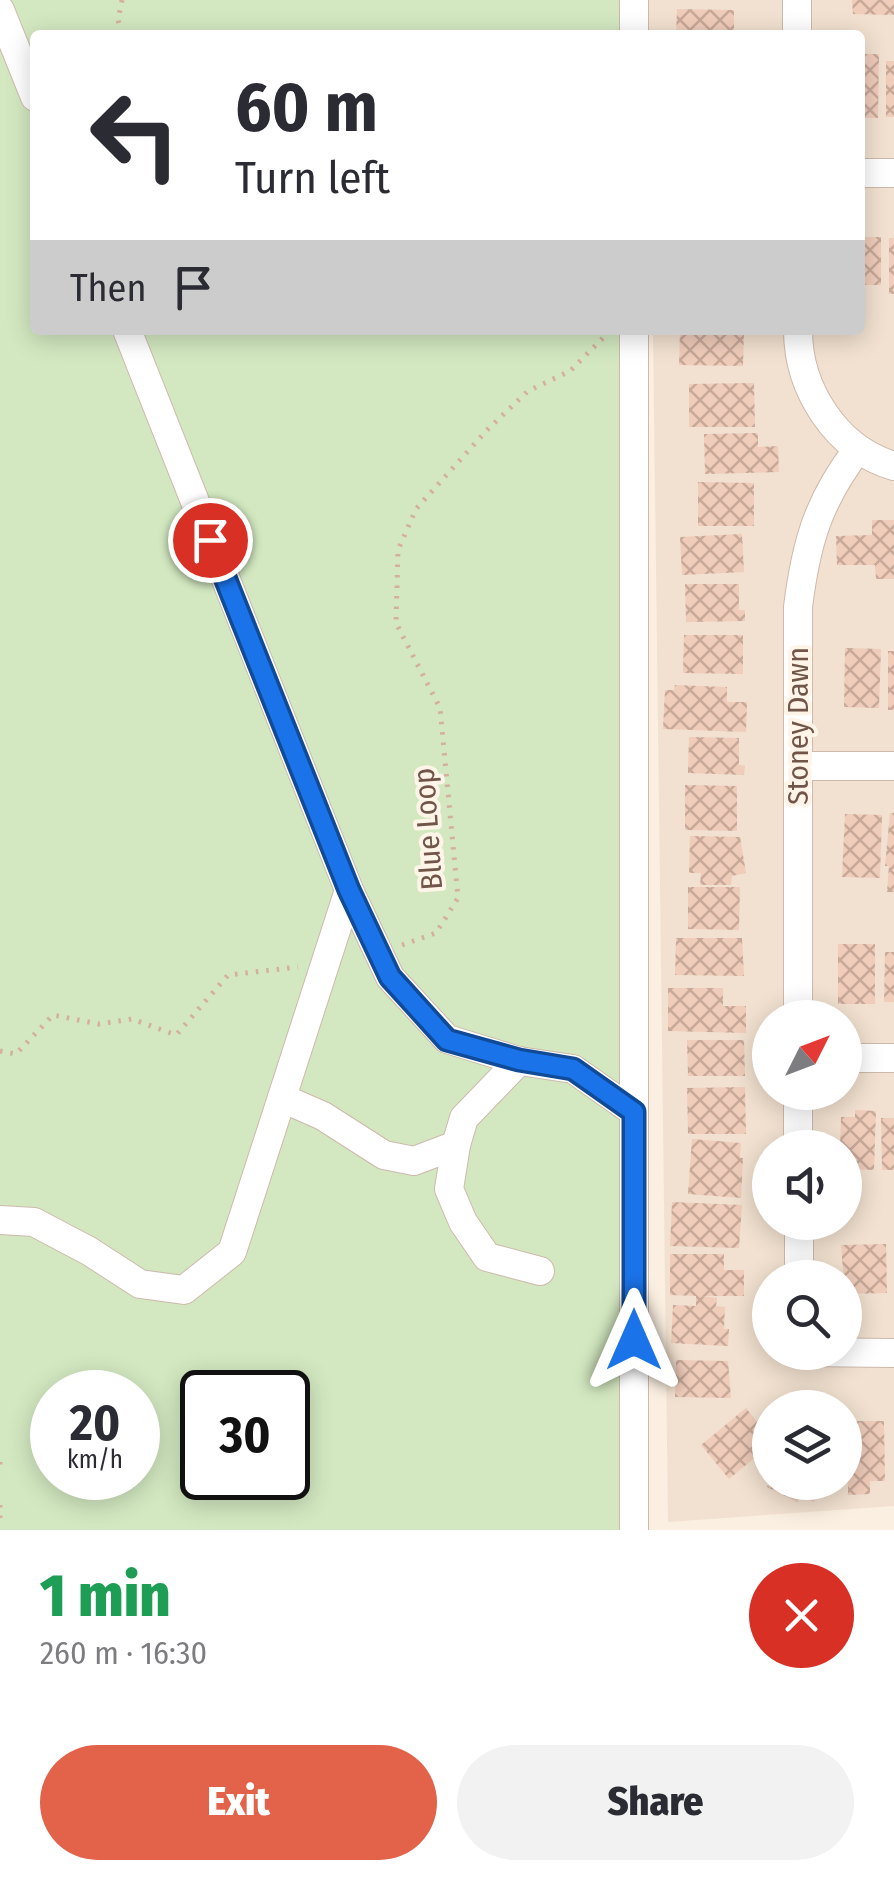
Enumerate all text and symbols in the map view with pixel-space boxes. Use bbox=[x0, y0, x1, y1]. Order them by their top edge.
text: 60 m bbox=[235, 66, 378, 150]
icon: left bbox=[70, 70, 200, 200]
text: Turn left bbox=[235, 151, 390, 205]
icon: arrive bbox=[166, 260, 221, 315]
text: Then bbox=[70, 265, 146, 311]
pin bbox=[168, 498, 253, 583]
icon: arrive bbox=[183, 513, 238, 568]
street label: Stoney Dawn bbox=[780, 647, 816, 805]
street label: Blue Loop bbox=[406, 767, 450, 891]
north arrow bbox=[752, 1000, 862, 1110]
map controls bbox=[752, 1000, 862, 1500]
button: sound bbox=[752, 1130, 862, 1240]
button: search bbox=[752, 1260, 862, 1370]
position arrow bbox=[582, 1288, 686, 1392]
speed limit sign: 30 bbox=[180, 1370, 310, 1500]
button: layers bbox=[752, 1390, 862, 1500]
text: 20 bbox=[70, 1393, 120, 1453]
text: km/h bbox=[67, 1445, 123, 1475]
text: 1 min bbox=[40, 1560, 171, 1632]
button: close bbox=[749, 1563, 854, 1668]
text: 260 m · 16:30 bbox=[40, 1634, 207, 1672]
button: Exit bbox=[40, 1745, 437, 1860]
button: Share bbox=[457, 1745, 854, 1860]

